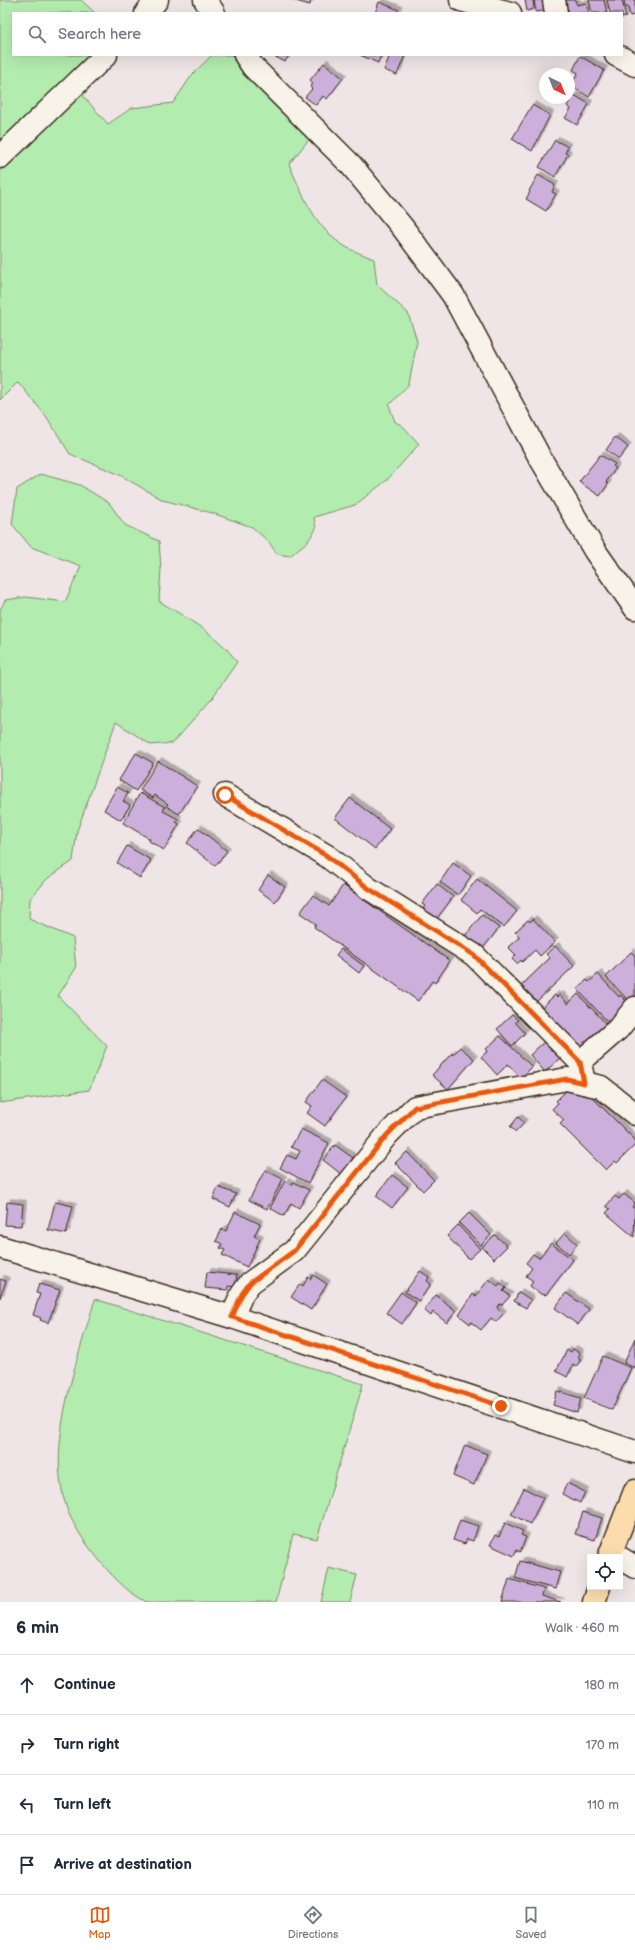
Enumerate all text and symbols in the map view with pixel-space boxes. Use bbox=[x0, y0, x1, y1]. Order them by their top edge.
search box bbox=[12, 12, 623, 56]
icon: search bbox=[26, 23, 48, 45]
text: Search here bbox=[58, 25, 141, 44]
north arrow bbox=[539, 68, 575, 104]
route start bbox=[216, 786, 234, 804]
route end bbox=[492, 1397, 510, 1415]
map controls bbox=[587, 1554, 623, 1590]
button: locate bbox=[587, 1554, 623, 1590]
text: 6 min bbox=[16, 1618, 59, 1638]
text: Walk · 460 m bbox=[545, 1620, 619, 1636]
icon: ahead bbox=[16, 1674, 38, 1696]
text: Continue bbox=[54, 1675, 116, 1694]
text: 180 m bbox=[584, 1677, 619, 1693]
icon: right bbox=[16, 1734, 38, 1756]
text: Turn right bbox=[54, 1735, 119, 1754]
text: 170 m bbox=[586, 1737, 619, 1753]
icon: left bbox=[16, 1794, 38, 1816]
text: Turn left bbox=[54, 1795, 111, 1814]
text: 110 m bbox=[587, 1797, 619, 1813]
icon: arrive bbox=[16, 1854, 38, 1876]
text: Arrive at destination bbox=[54, 1855, 192, 1874]
tab: Map bbox=[89, 1904, 111, 1941]
tab: Directions bbox=[288, 1904, 338, 1941]
tab: Saved bbox=[516, 1904, 546, 1941]

